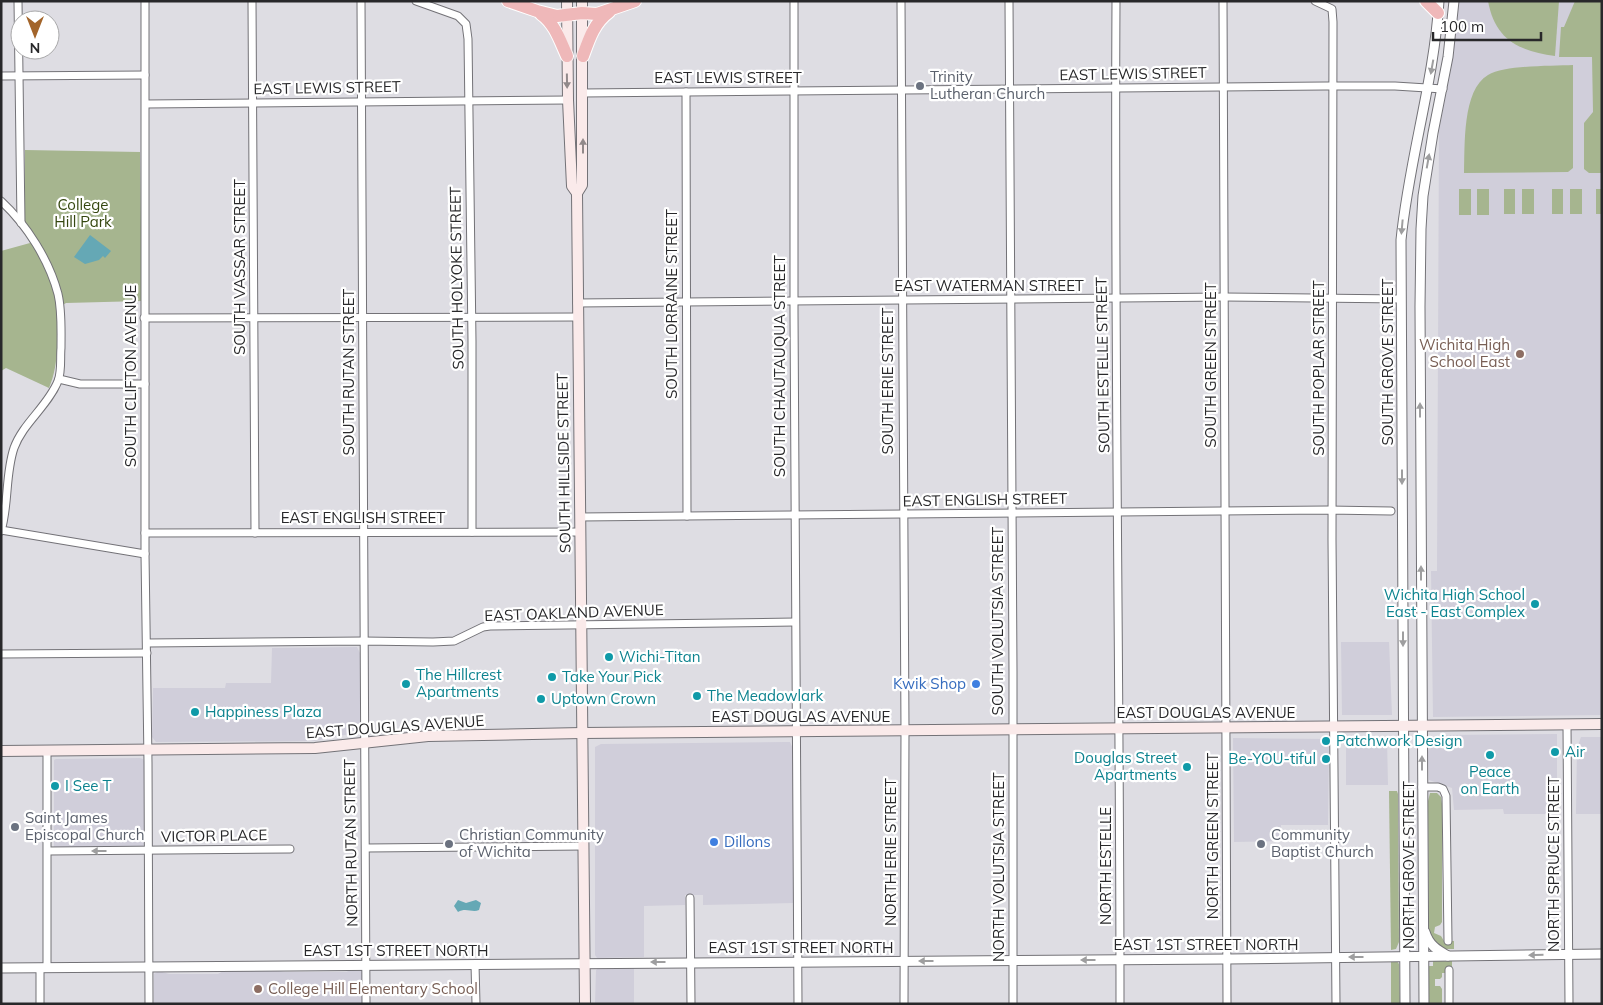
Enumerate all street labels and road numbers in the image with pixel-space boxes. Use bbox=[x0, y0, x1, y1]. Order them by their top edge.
street label: EAST LEWIS STREET bbox=[1059, 63, 1207, 84]
street label: EAST LEWIS STREET bbox=[654, 68, 802, 87]
street label: EAST LEWIS STREET bbox=[253, 77, 401, 98]
street label: SOUTH VASSAR STREET bbox=[230, 179, 249, 355]
street label: SOUTH HOLYOKE STREET bbox=[445, 186, 468, 370]
street label: SOUTH LORRAINE STREET bbox=[662, 209, 681, 399]
street label: SOUTH CHAUTAUQUA STREET bbox=[770, 255, 789, 477]
street label: EAST WATERMAN STREET bbox=[894, 276, 1084, 295]
street label: SOUTH ESTELLE STREET bbox=[1091, 277, 1114, 453]
street label: SOUTH GROVE STREET bbox=[1378, 278, 1397, 446]
street label: SOUTH POPLAR STREET bbox=[1309, 280, 1328, 456]
street label: SOUTH GREEN STREET bbox=[1201, 282, 1220, 448]
street label: SOUTH CLIFTON AVENUE bbox=[121, 284, 140, 467]
street label: SOUTH RUTAN STREET bbox=[339, 289, 358, 455]
street label: SOUTH ERIE STREET bbox=[878, 307, 897, 455]
street label: SOUTH HILLSIDE STREET bbox=[552, 373, 575, 553]
street label: EAST ENGLISH STREET bbox=[903, 489, 1067, 510]
street label: EAST ENGLISH STREET bbox=[281, 508, 445, 527]
street label: SOUTH VOLUTSIA STREET bbox=[988, 527, 1007, 715]
street label: EAST OAKLAND AVENUE bbox=[484, 600, 664, 625]
street label: EAST DOUGLAS AVENUE bbox=[1117, 703, 1296, 722]
street label: EAST DOUGLAS AVENUE bbox=[712, 707, 891, 726]
street label: EAST DOUGLAS AVENUE bbox=[305, 711, 485, 742]
street label: NORTH GREEN STREET bbox=[1203, 753, 1222, 919]
street label: NORTH RUTAN STREET bbox=[340, 759, 361, 927]
street label: NORTH VOLUTSIA STREET bbox=[989, 772, 1008, 962]
street label: NORTH SPRUCE STREET bbox=[1544, 776, 1563, 952]
street label: NORTH ERIE STREET bbox=[881, 778, 900, 926]
street label: NORTH GROVE STREET bbox=[1399, 781, 1418, 949]
street label: NORTH ESTELLE bbox=[1096, 807, 1115, 925]
street label: VICTOR PLACE bbox=[161, 825, 267, 846]
street label: EAST 1ST STREET NORTH bbox=[1113, 935, 1299, 954]
street label: EAST 1ST STREET NORTH bbox=[708, 938, 894, 957]
street label: EAST 1ST STREET NORTH bbox=[303, 941, 489, 960]

